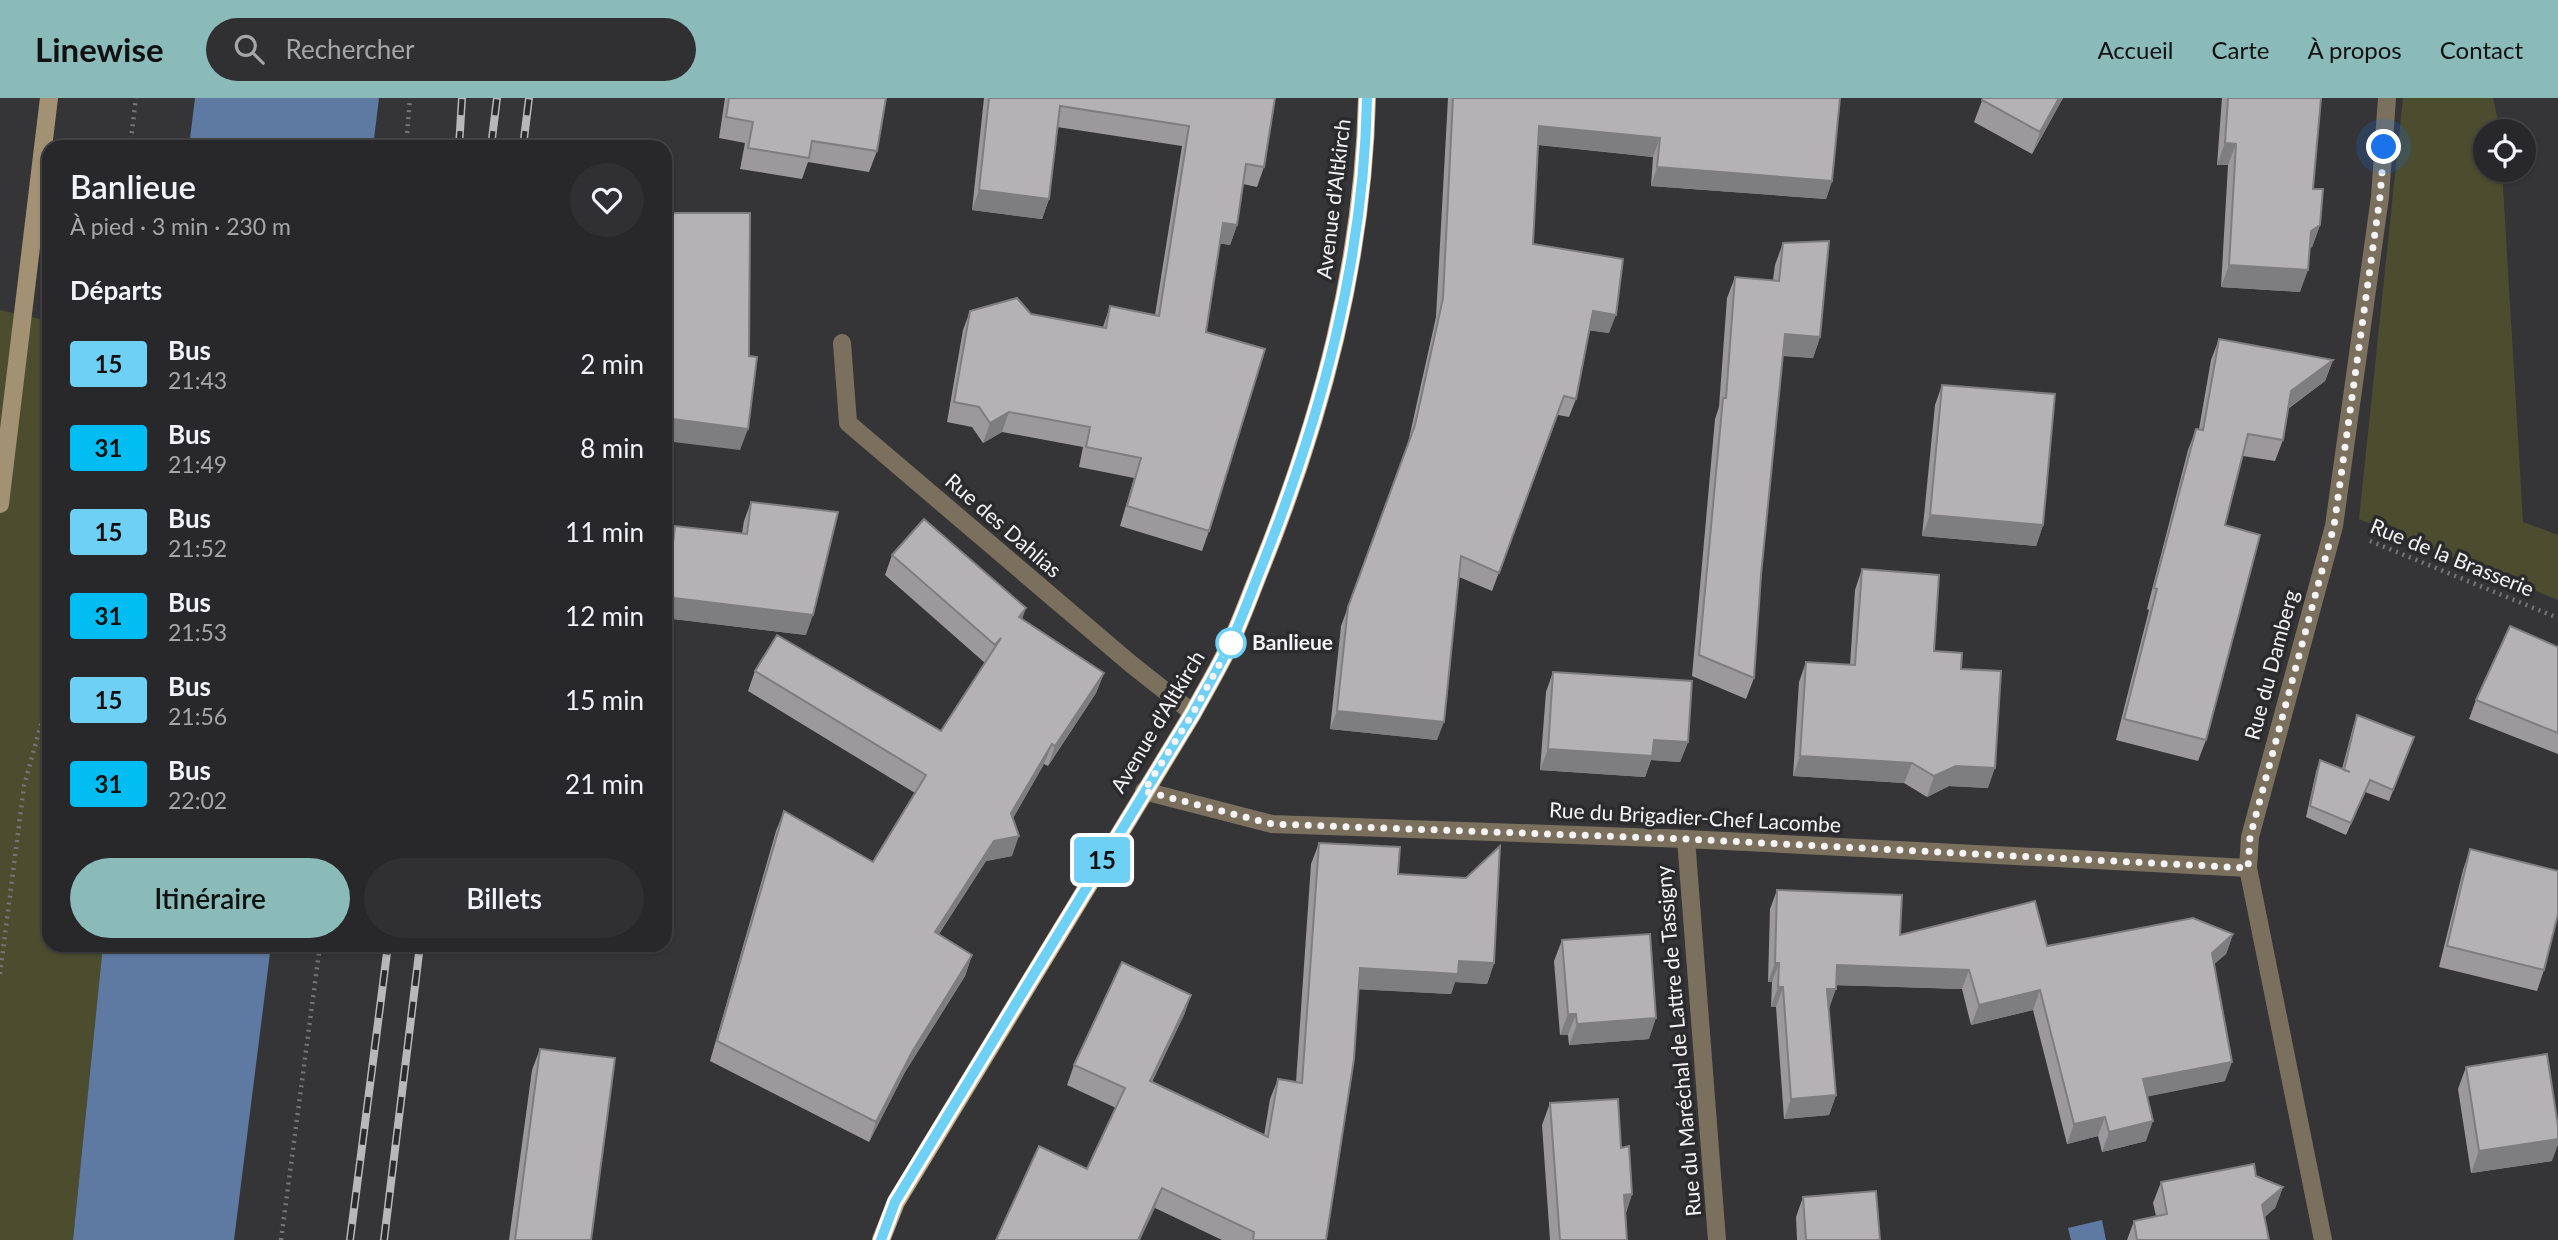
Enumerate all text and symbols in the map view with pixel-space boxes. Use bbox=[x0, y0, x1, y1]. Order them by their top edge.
search box bbox=[206, 18, 696, 81]
text: Linewise bbox=[35, 29, 164, 69]
icon: search bbox=[230, 30, 268, 68]
text: Rechercher bbox=[286, 33, 414, 65]
text: Accueil bbox=[2097, 35, 2173, 64]
text: Carte bbox=[2211, 35, 2269, 64]
text: À propos bbox=[2307, 35, 2402, 64]
text: Contact bbox=[2440, 35, 2523, 64]
street label: Avenue d'Altkirch bbox=[1310, 117, 1355, 280]
map controls bbox=[2473, 119, 2536, 182]
button: locate bbox=[2473, 119, 2536, 182]
your location bbox=[2366, 129, 2401, 164]
button: heart bbox=[570, 163, 644, 237]
text: Banlieue bbox=[70, 166, 196, 206]
text: À pied · 3 min · 230 m bbox=[70, 212, 291, 240]
text: Départs bbox=[70, 274, 162, 306]
text: Bus bbox=[168, 334, 211, 366]
text: 2 min bbox=[580, 348, 644, 380]
text: 15 bbox=[95, 349, 122, 378]
text: 21:43 bbox=[168, 366, 227, 394]
text: Bus bbox=[168, 418, 211, 450]
text: 8 min bbox=[580, 432, 644, 464]
text: 31 bbox=[95, 433, 122, 462]
text: 21:49 bbox=[168, 450, 227, 478]
street label: Rue des Dahlias bbox=[941, 468, 1067, 582]
text: Bus bbox=[168, 502, 211, 534]
street label: Rue de la Brasserie bbox=[2367, 512, 2538, 601]
text: 11 min bbox=[565, 516, 644, 548]
text: 15 bbox=[95, 517, 122, 546]
text: 21:52 bbox=[168, 534, 227, 562]
text: Bus bbox=[168, 586, 211, 618]
street label: Rue du Damberg bbox=[2239, 587, 2303, 742]
text: 12 min bbox=[565, 600, 644, 632]
text: 31 bbox=[95, 601, 122, 630]
text: 21:53 bbox=[168, 618, 227, 646]
marker: Banlieue bbox=[1216, 628, 1246, 658]
place label: Banlieue bbox=[1252, 629, 1333, 654]
street label: Avenue d'Altkirch bbox=[1105, 646, 1209, 797]
text: Bus bbox=[168, 670, 211, 702]
text: 15 min bbox=[565, 684, 644, 716]
text: 15 bbox=[95, 685, 122, 714]
text: 21:56 bbox=[168, 702, 227, 730]
text: Bus bbox=[168, 754, 211, 786]
text: 21 min bbox=[565, 768, 644, 800]
text: 31 bbox=[95, 769, 122, 798]
text: 22:02 bbox=[168, 786, 227, 814]
street label: Rue du Brigadier-Chef Lacombe bbox=[1549, 796, 1842, 837]
line badge: 15 bbox=[1070, 837, 1134, 883]
text: 15 bbox=[1088, 845, 1116, 874]
button: Itinéraire bbox=[70, 858, 350, 938]
button: Billets bbox=[364, 858, 644, 938]
street label: Rue du Maréchal de Lattre de Tassigny bbox=[1650, 865, 1705, 1218]

